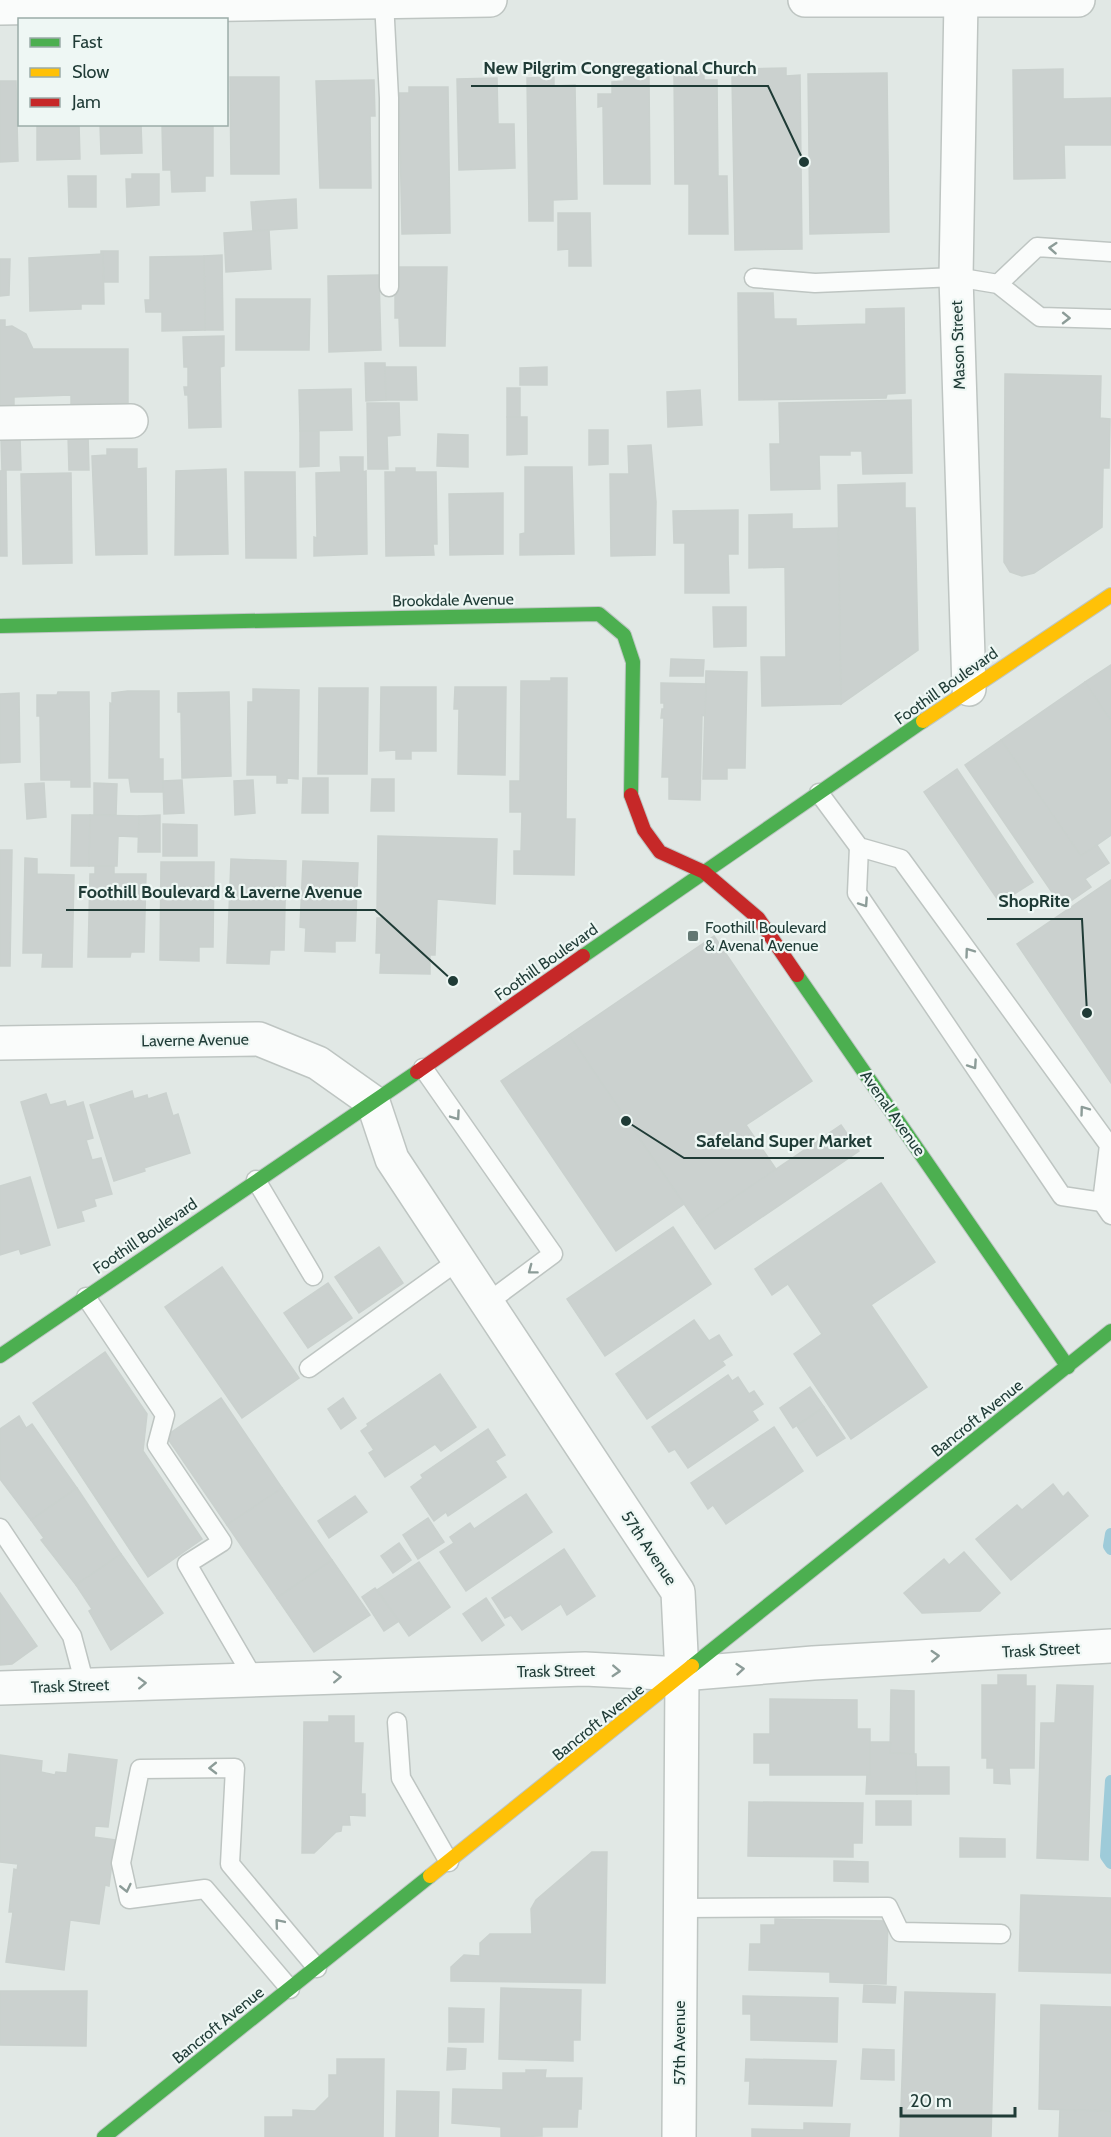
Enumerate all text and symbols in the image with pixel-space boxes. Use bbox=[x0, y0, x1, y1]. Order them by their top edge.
legend bbox=[18, 18, 228, 126]
text: Fast bbox=[72, 31, 103, 53]
callout: New Pilgrim Congregational Church bbox=[471, 50, 768, 86]
text: New Pilgrim Congregational Church bbox=[483, 57, 757, 79]
text: Slow bbox=[72, 61, 109, 83]
text: Jam bbox=[71, 91, 101, 113]
one-way arrow bbox=[1048, 242, 1057, 255]
street label: Mason Street bbox=[947, 299, 969, 390]
one-way arrow bbox=[1062, 312, 1071, 324]
street label: Brookdale Avenue bbox=[392, 589, 514, 611]
street label: Foothill Boulevard bbox=[891, 643, 1001, 729]
callout: Foothill Boulevard & Laverne Avenue bbox=[66, 874, 375, 910]
text: Foothill Boulevard & Laverne Avenue bbox=[78, 881, 362, 903]
callout: ShopRite bbox=[987, 883, 1082, 919]
text: ShopRite bbox=[998, 890, 1070, 912]
one-way arrow bbox=[857, 897, 868, 908]
place label: Foothill Boulevard & Avenal Avenue bbox=[705, 918, 827, 955]
street label: Foothill Boulevard bbox=[491, 919, 601, 1005]
marker: Foothill Boulevard & Avenal Avenue bbox=[686, 929, 700, 943]
one-way arrow bbox=[965, 948, 976, 959]
street label: Laverne Avenue bbox=[141, 1030, 249, 1050]
one-way arrow bbox=[966, 1058, 977, 1069]
street label: Avenal Avenue bbox=[857, 1067, 929, 1159]
one-way arrow bbox=[1080, 1105, 1091, 1116]
one-way arrow bbox=[449, 1109, 460, 1120]
callout: Safeland Super Market bbox=[684, 1122, 884, 1158]
text: Safeland Super Market bbox=[696, 1130, 872, 1152]
street label: Foothill Boulevard bbox=[89, 1194, 201, 1278]
one-way arrow bbox=[528, 1262, 539, 1273]
street label: Bancroft Avenue bbox=[927, 1375, 1027, 1461]
street label: 57th Avenue bbox=[617, 1507, 681, 1589]
street label: Trask Street bbox=[1001, 1638, 1081, 1662]
one-way arrow bbox=[930, 1649, 939, 1662]
street label: Trask Street bbox=[517, 1661, 596, 1681]
one-way arrow bbox=[736, 1663, 745, 1676]
one-way arrow bbox=[612, 1664, 621, 1677]
one-way arrow bbox=[333, 1671, 342, 1683]
street label: Trask Street bbox=[31, 1675, 110, 1697]
one-way arrow bbox=[138, 1677, 147, 1690]
street label: Bancroft Avenue bbox=[548, 1679, 648, 1765]
one-way arrow bbox=[209, 1762, 218, 1774]
one-way arrow bbox=[119, 1883, 132, 1893]
one-way arrow bbox=[275, 1919, 286, 1930]
street label: Bancroft Avenue bbox=[168, 1982, 268, 2068]
street label: 57th Avenue bbox=[670, 2000, 689, 2086]
scale bar bbox=[901, 2080, 1015, 2118]
text: 20 m bbox=[910, 2090, 952, 2112]

